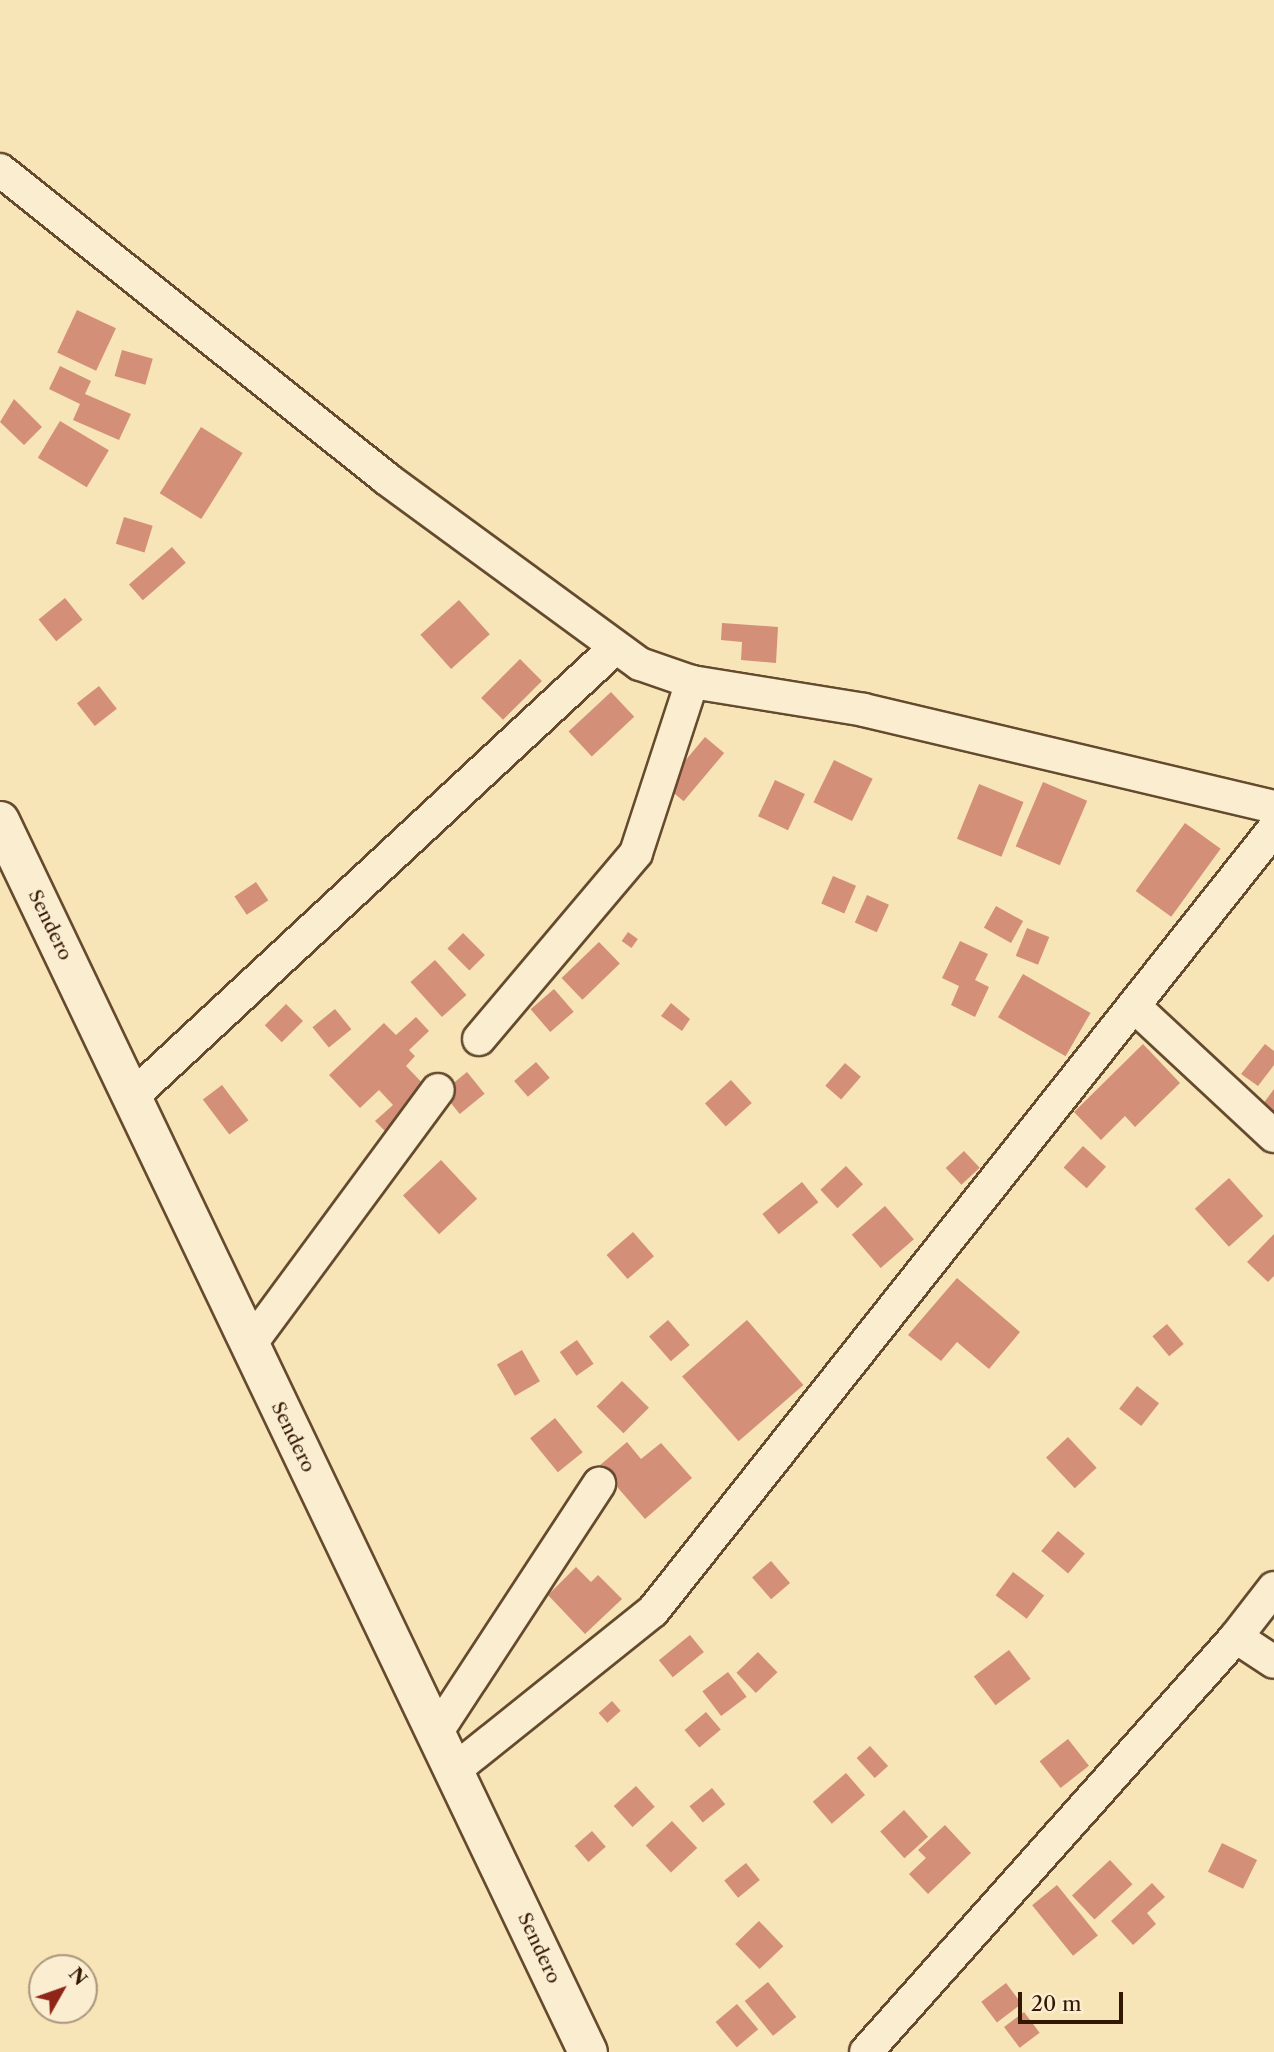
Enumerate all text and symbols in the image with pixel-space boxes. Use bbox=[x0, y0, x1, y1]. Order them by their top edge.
street label: Sendero bbox=[23, 886, 77, 964]
street label: Sendero bbox=[266, 1398, 320, 1476]
street label: Sendero bbox=[513, 1909, 565, 1987]
north arrow bbox=[28, 1954, 98, 2024]
text: N bbox=[64, 1963, 92, 1990]
scale bar bbox=[1022, 1979, 1127, 2023]
text: 20 m bbox=[1031, 1991, 1082, 2016]

